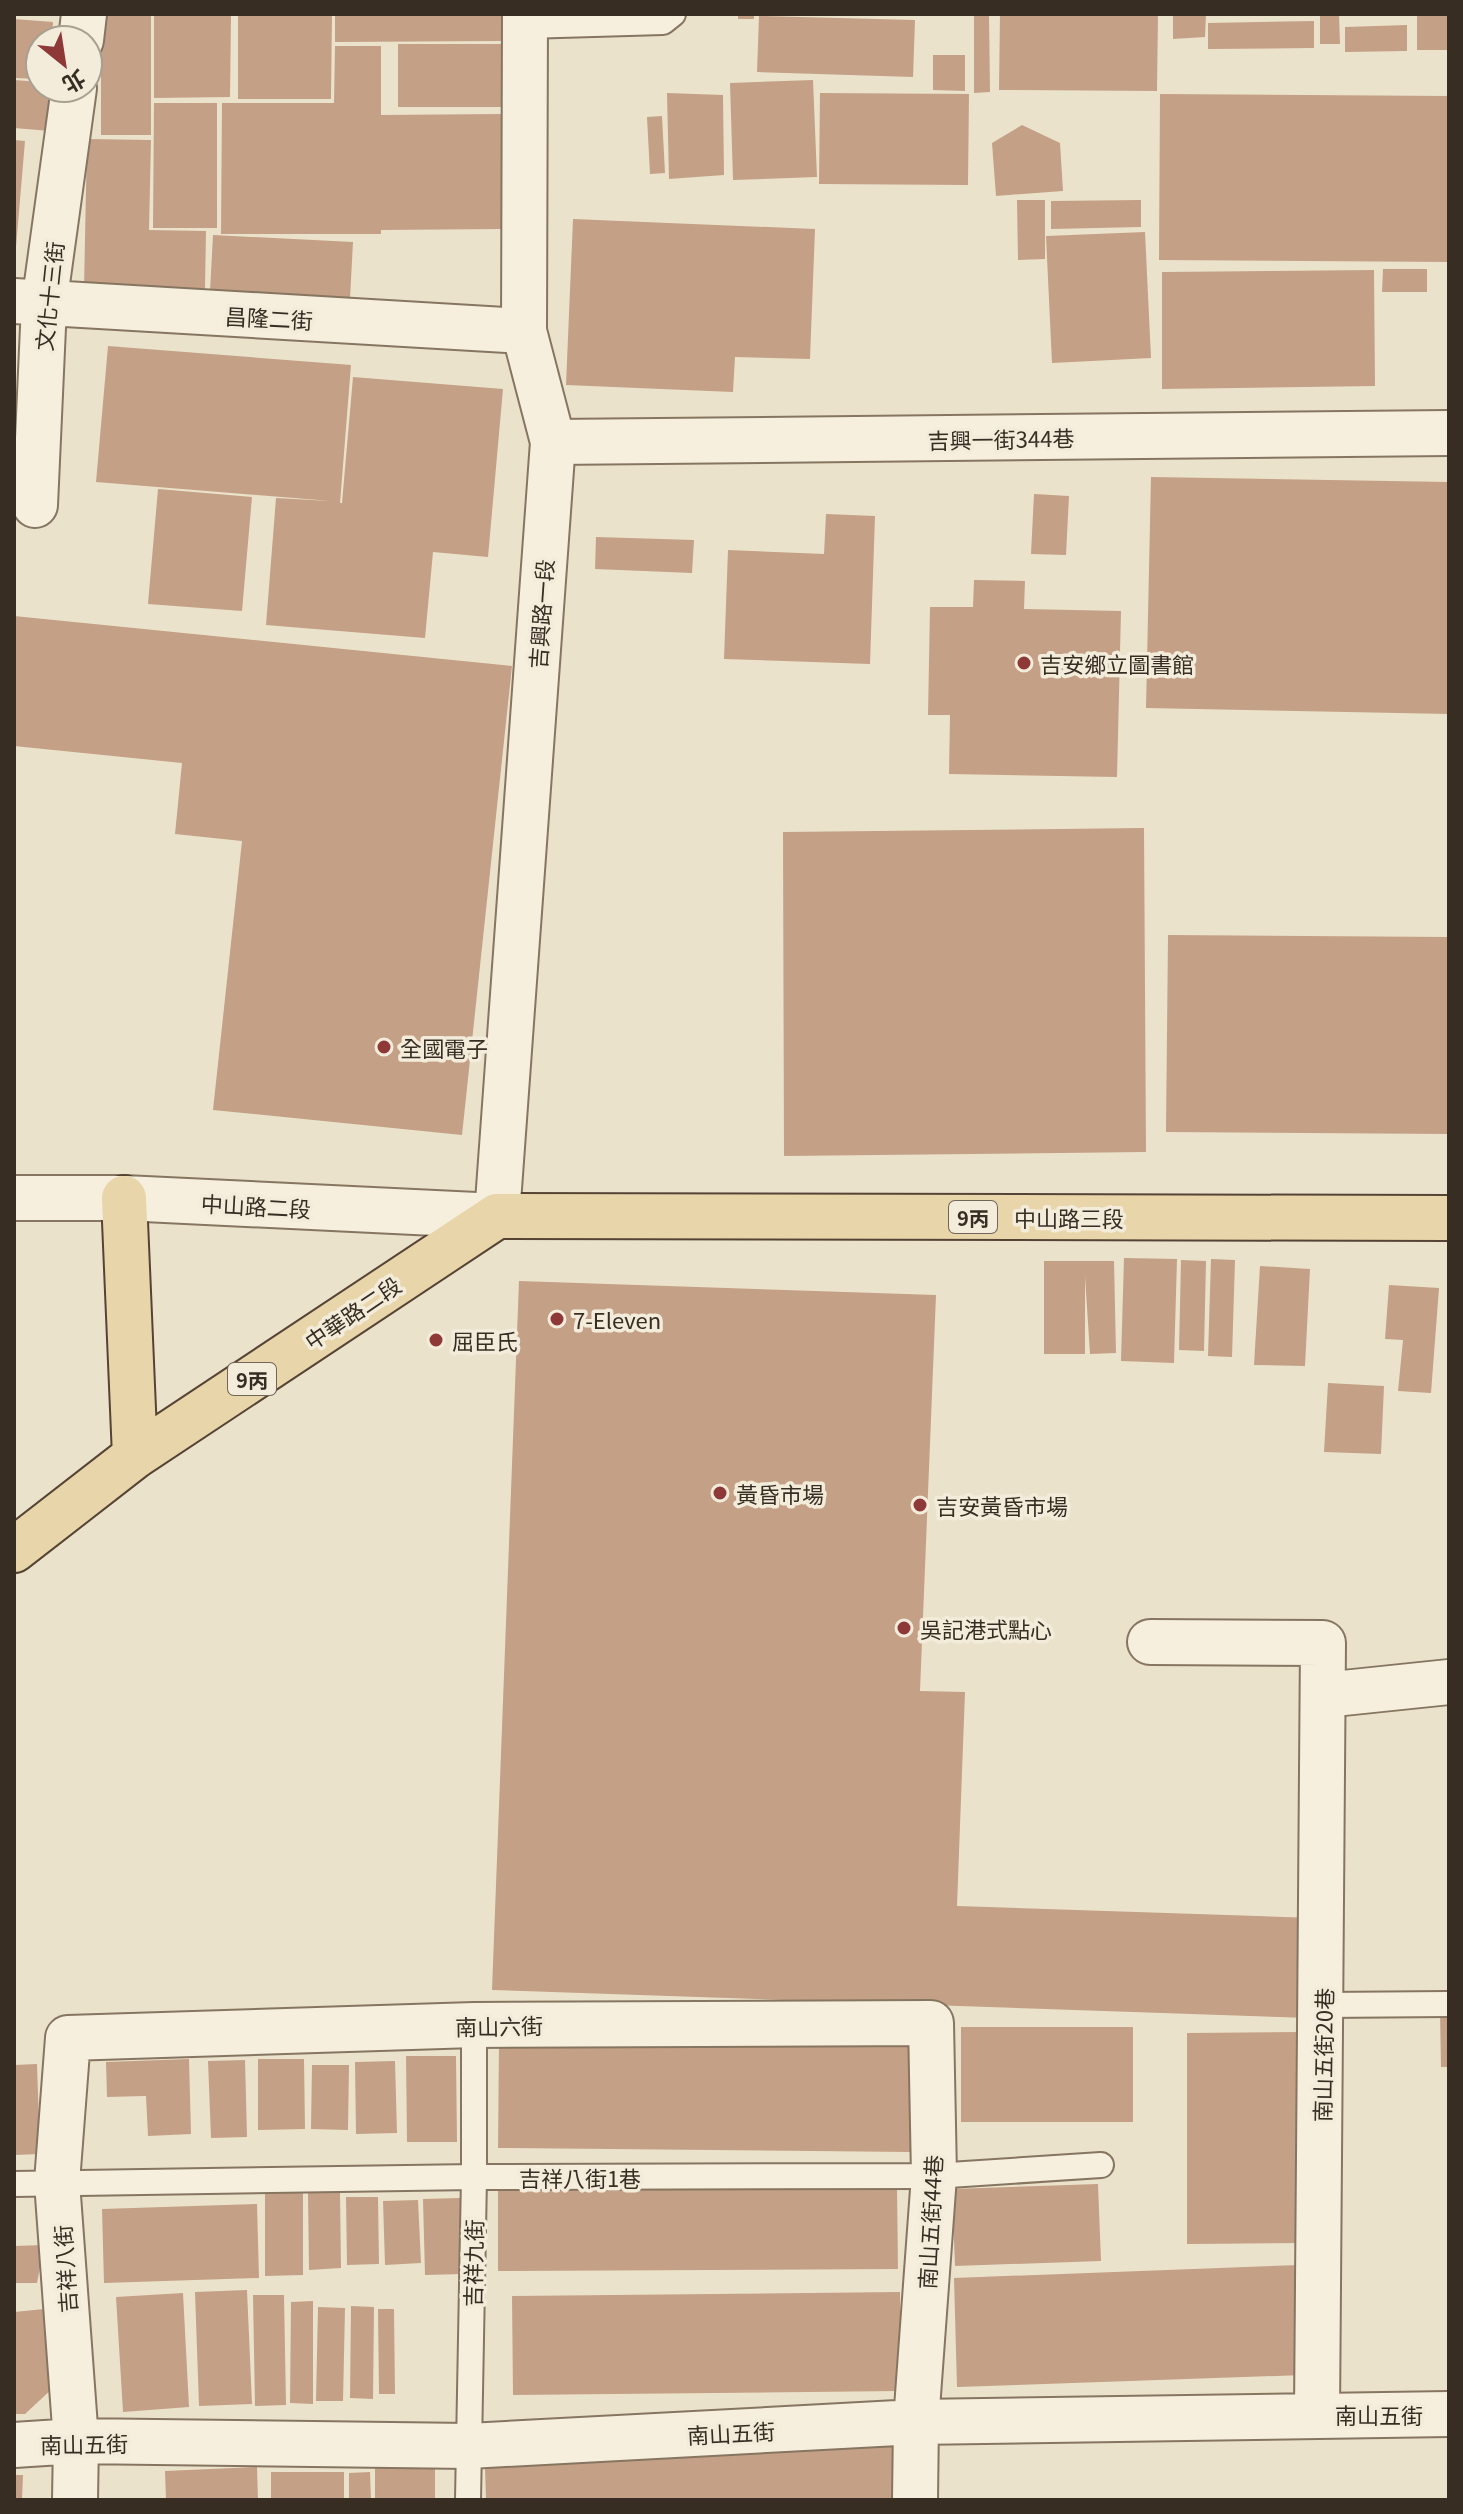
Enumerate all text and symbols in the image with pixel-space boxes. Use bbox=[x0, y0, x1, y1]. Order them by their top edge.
north arrow bbox=[24, 24, 104, 104]
text: 北 bbox=[57, 64, 93, 102]
street label: 文化十三街 bbox=[26, 240, 70, 352]
street label: 昌隆二街 bbox=[224, 299, 314, 335]
street label: 吉興一街344巷 bbox=[927, 421, 1075, 455]
street label: 吉興路一段 bbox=[520, 558, 560, 670]
place label: 吉安鄉立圖書館 bbox=[1040, 647, 1194, 679]
marker: 吉安鄉立圖書館 bbox=[1015, 654, 1033, 672]
place label: 全國電子 bbox=[400, 1031, 488, 1063]
marker: 全國電子 bbox=[375, 1038, 393, 1056]
street label: 中山路二段 bbox=[200, 1186, 312, 1224]
road number: 9丙 bbox=[949, 1201, 997, 1233]
street label: 中山路三段 bbox=[1014, 1201, 1124, 1233]
street label: 中華路二段 bbox=[297, 1268, 407, 1356]
place label: 7-Eleven bbox=[573, 1303, 661, 1335]
marker: 7-Eleven bbox=[548, 1310, 566, 1328]
place label: 屈臣氏 bbox=[452, 1324, 518, 1356]
marker: 屈臣氏 bbox=[427, 1331, 445, 1349]
road number: 9丙 bbox=[228, 1363, 276, 1395]
place label: 黃昏市場 bbox=[736, 1477, 824, 1509]
marker: 黃昏市場 bbox=[711, 1484, 729, 1502]
place label: 吉安黃昏市場 bbox=[936, 1489, 1068, 1521]
marker: 吉安黃昏市場 bbox=[911, 1496, 929, 1514]
place label: 吳記港式點心 bbox=[920, 1612, 1052, 1644]
marker: 吳記港式點心 bbox=[895, 1619, 913, 1637]
street label: 南山五街20巷 bbox=[1305, 1988, 1339, 2122]
street label: 南山六街 bbox=[455, 2008, 543, 2042]
street label: 南山五街44巷 bbox=[910, 2154, 948, 2290]
street label: 吉祥八街1巷 bbox=[519, 2161, 641, 2193]
street label: 吉祥九街 bbox=[455, 2219, 489, 2307]
street label: 吉祥八街 bbox=[45, 2224, 83, 2314]
street label: 南山五街 bbox=[1335, 2398, 1423, 2430]
street label: 南山五街 bbox=[686, 2414, 776, 2450]
street label: 南山五街 bbox=[40, 2426, 128, 2460]

